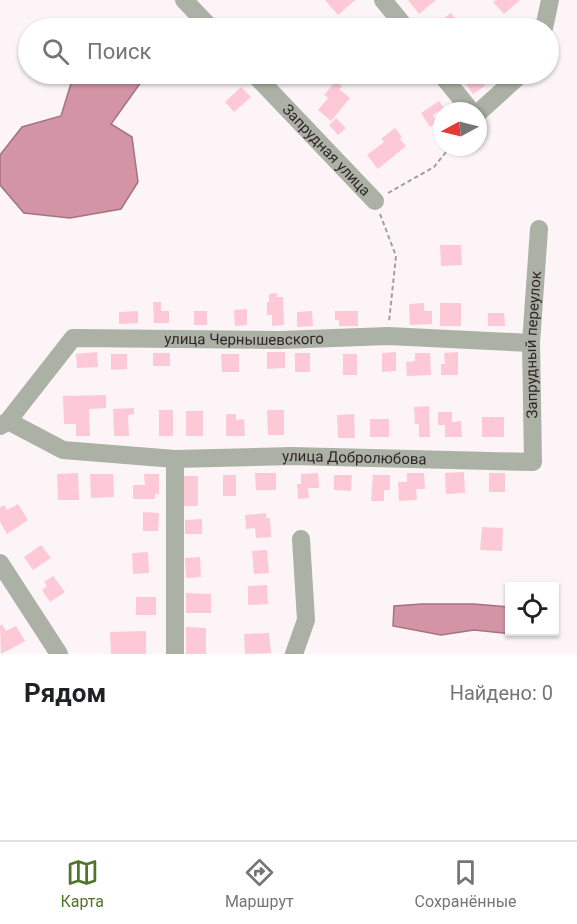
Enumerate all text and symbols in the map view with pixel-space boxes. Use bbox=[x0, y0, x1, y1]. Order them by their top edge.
search box bbox=[18, 18, 559, 84]
icon: search bbox=[39, 35, 72, 68]
text: Поиск bbox=[87, 39, 151, 64]
street label: Запрудная улица bbox=[279, 100, 374, 200]
north arrow bbox=[433, 102, 487, 156]
street label: Запрудный переулок bbox=[522, 270, 545, 419]
street label: улица Чернышевского bbox=[164, 329, 324, 349]
street label: улица Добролюбова bbox=[282, 447, 427, 468]
map controls bbox=[505, 582, 559, 636]
button: locate bbox=[505, 582, 559, 636]
text: Рядом bbox=[24, 678, 106, 708]
text: Найдено: 0 bbox=[450, 681, 553, 705]
tab: Карта bbox=[60, 856, 104, 911]
tab: Маршрут bbox=[225, 856, 294, 911]
tab: Сохранённые bbox=[415, 856, 517, 911]

